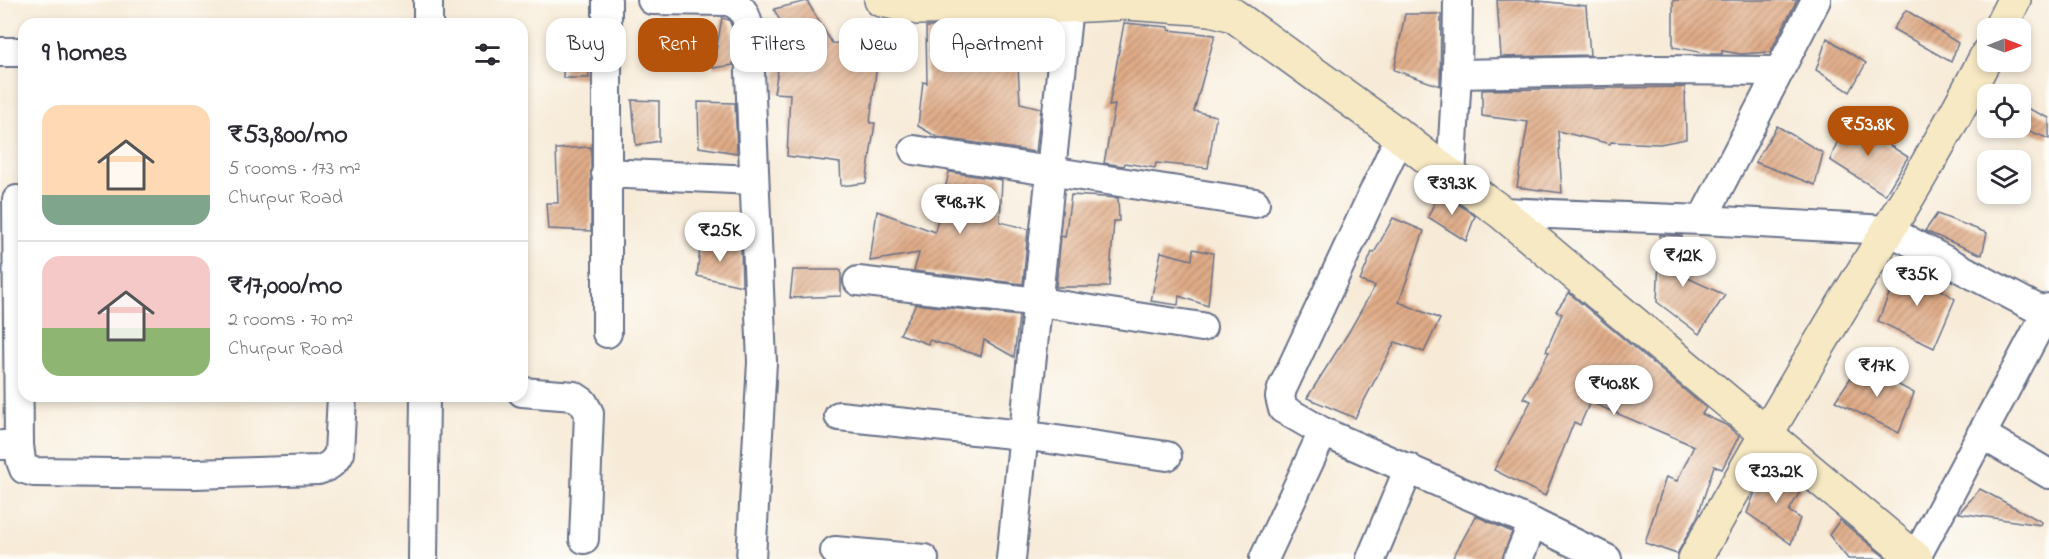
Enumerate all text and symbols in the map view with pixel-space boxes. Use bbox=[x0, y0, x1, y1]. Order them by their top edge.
chip: Buy bbox=[546, 18, 626, 72]
chip: Rent bbox=[638, 18, 718, 72]
chip: Filters bbox=[730, 18, 827, 72]
chip: New bbox=[839, 18, 918, 72]
chip: Apartment bbox=[930, 18, 1065, 72]
north arrow bbox=[1977, 18, 2031, 72]
map controls bbox=[1977, 18, 2031, 204]
text: 9 homes bbox=[42, 35, 127, 73]
icon: filters bbox=[471, 38, 504, 71]
button: locate bbox=[1977, 84, 2031, 138]
pin: ₹53.8K bbox=[1819, 106, 1917, 157]
text: ₹53.8K bbox=[1842, 111, 1894, 140]
text: ₹53,800/mo bbox=[228, 117, 348, 155]
icon: home bbox=[90, 129, 162, 201]
button: layers bbox=[1977, 150, 2031, 204]
text: 5 rooms · 173 m² bbox=[228, 155, 361, 184]
pin: ₹39.3K bbox=[1403, 165, 1501, 216]
text: ₹39.3K bbox=[1428, 170, 1476, 199]
text: Churpur Road bbox=[228, 184, 343, 213]
pin: ₹48.7K bbox=[911, 184, 1009, 235]
text: ₹48.7K bbox=[935, 189, 985, 218]
pin: ₹25K bbox=[684, 212, 756, 263]
text: ₹25K bbox=[698, 217, 742, 246]
pin: ₹12K bbox=[1647, 237, 1719, 288]
text: ₹12K bbox=[1664, 242, 1702, 271]
pin: ₹35K bbox=[1881, 256, 1953, 307]
text: ₹35K bbox=[1896, 261, 1938, 290]
text: ₹17,000/mo bbox=[228, 268, 343, 306]
icon: home bbox=[90, 280, 162, 352]
text: 2 rooms · 70 m² bbox=[228, 306, 353, 335]
text: Churpur Road bbox=[228, 335, 343, 364]
pin: ₹17K bbox=[1841, 347, 1913, 398]
text: ₹17K bbox=[1859, 352, 1895, 381]
pin: ₹40.8K bbox=[1565, 365, 1663, 416]
text: ₹40.8K bbox=[1589, 370, 1639, 399]
pin: ₹23.2K bbox=[1727, 453, 1825, 504]
text: ₹23.2K bbox=[1749, 458, 1803, 487]

